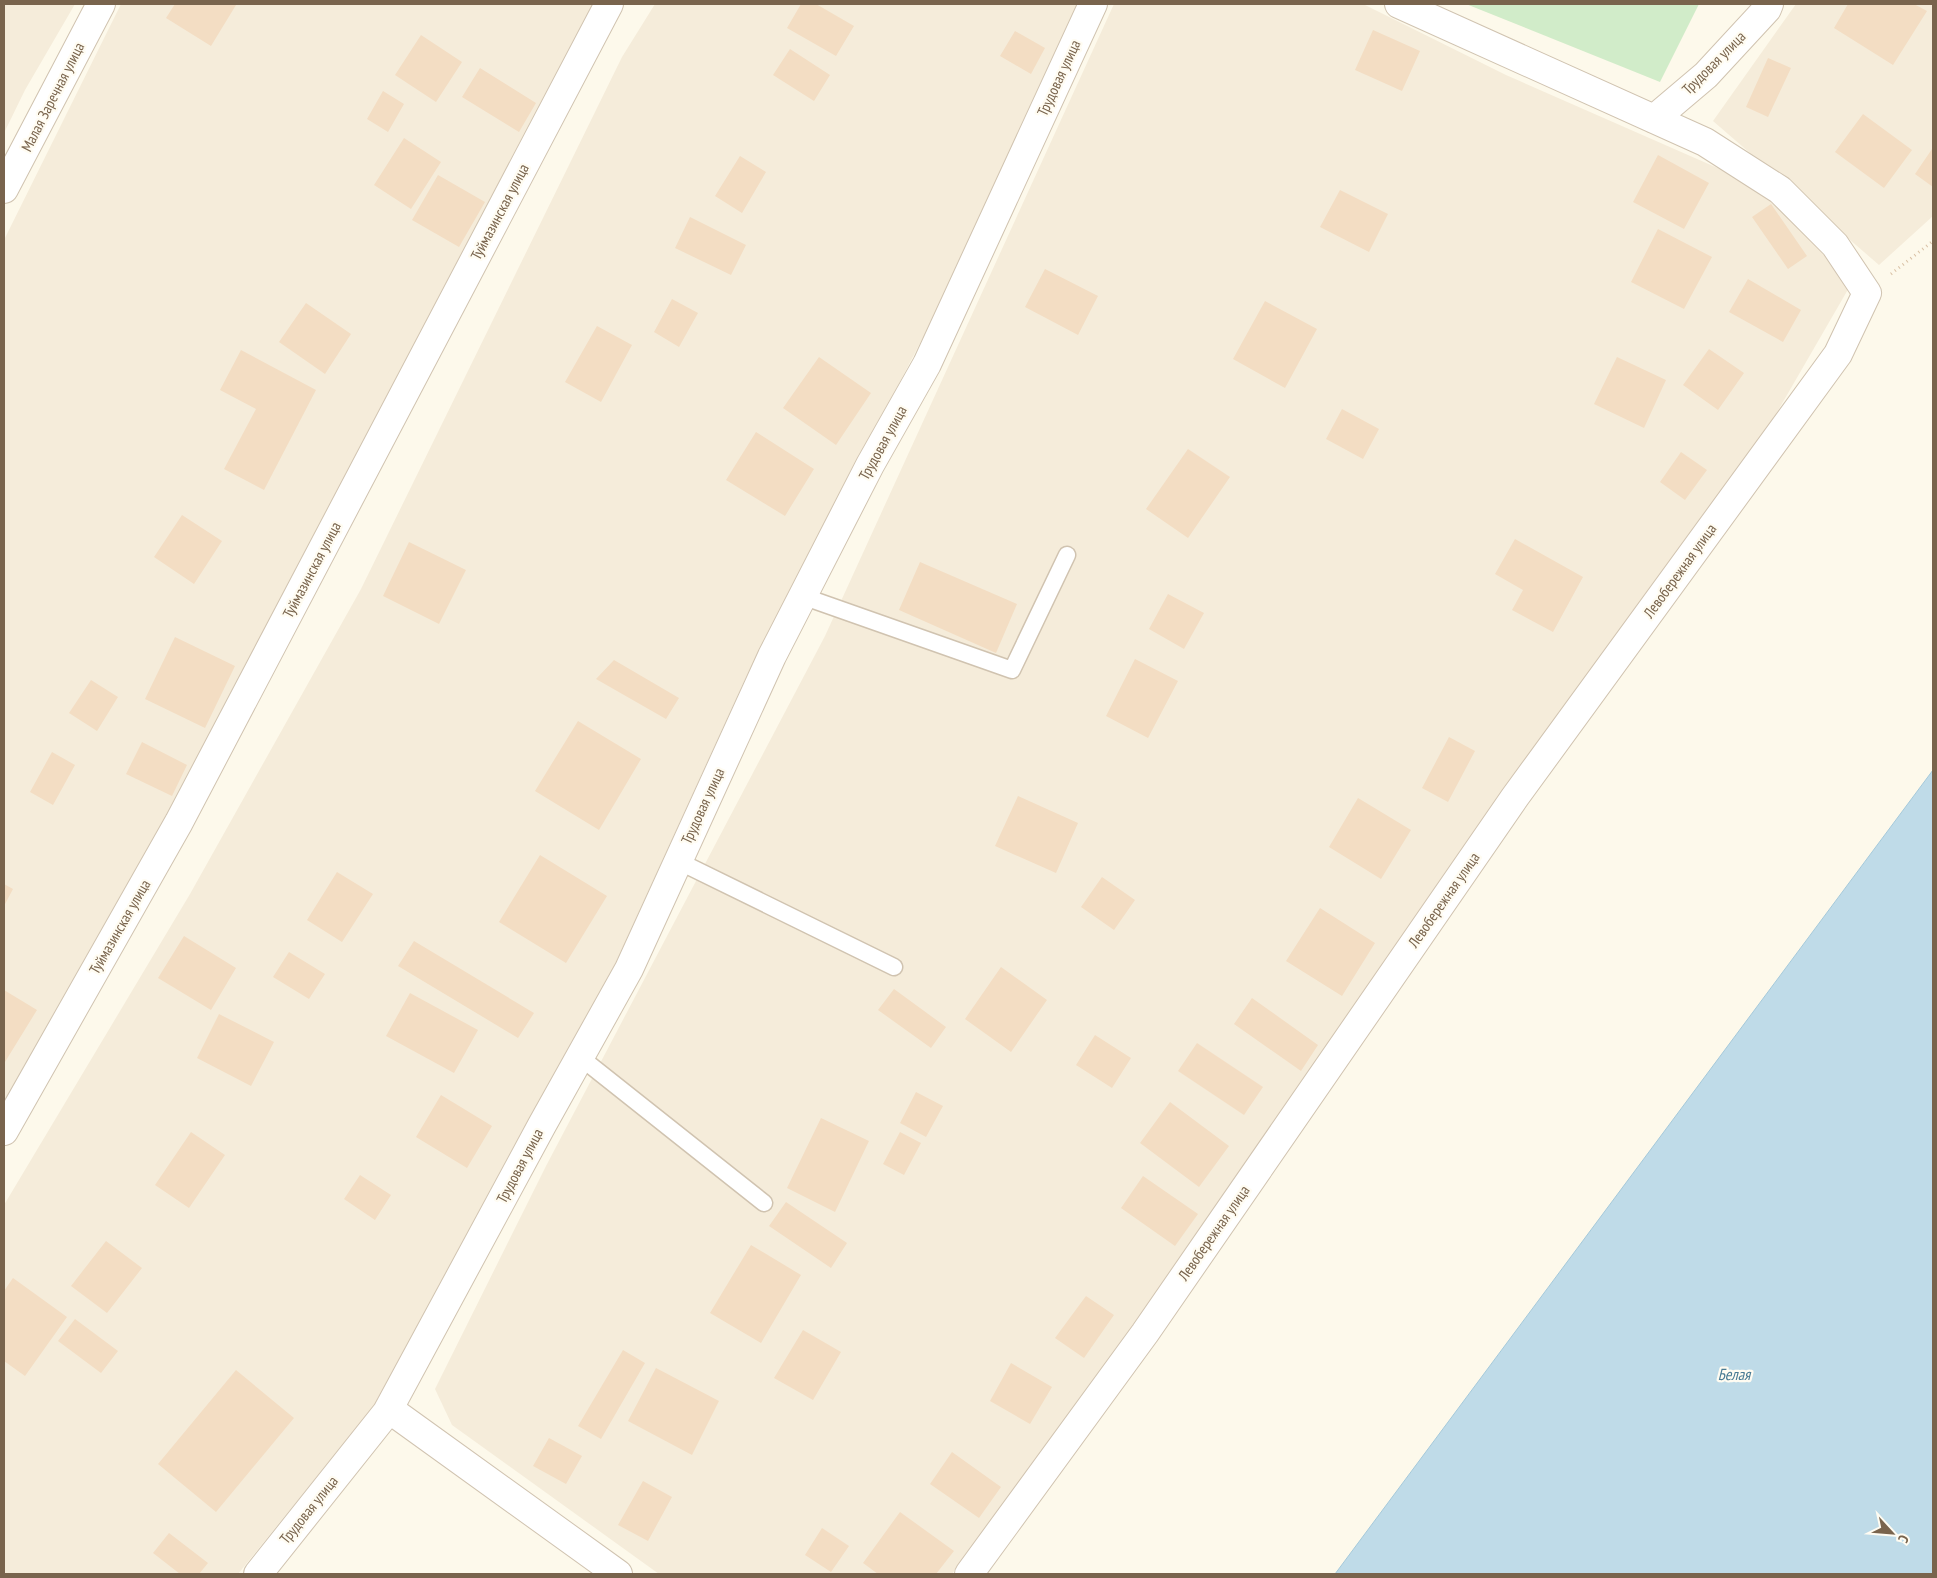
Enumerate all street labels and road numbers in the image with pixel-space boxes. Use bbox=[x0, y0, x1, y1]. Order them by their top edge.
street label: Трудовая улица bbox=[1678, 27, 1749, 98]
street label: Трудовая улица bbox=[1033, 37, 1084, 119]
street label: Малая Заречная улица bbox=[17, 39, 88, 155]
street label: Туймазинская улица bbox=[466, 160, 533, 263]
street label: Трудовая улица bbox=[854, 402, 911, 483]
street label: Туймазинская улица bbox=[278, 518, 345, 621]
street label: Левобережная улица bbox=[1638, 520, 1720, 622]
street label: Трудовая улица bbox=[677, 765, 728, 847]
street label: Левобережная улица bbox=[1403, 848, 1483, 952]
street label: Туймазинская улица bbox=[85, 876, 154, 978]
street label: Трудовая улица bbox=[492, 1125, 547, 1206]
street label: Левобережная улица bbox=[1173, 1181, 1253, 1285]
street label: Трудовая улица bbox=[275, 1472, 342, 1548]

